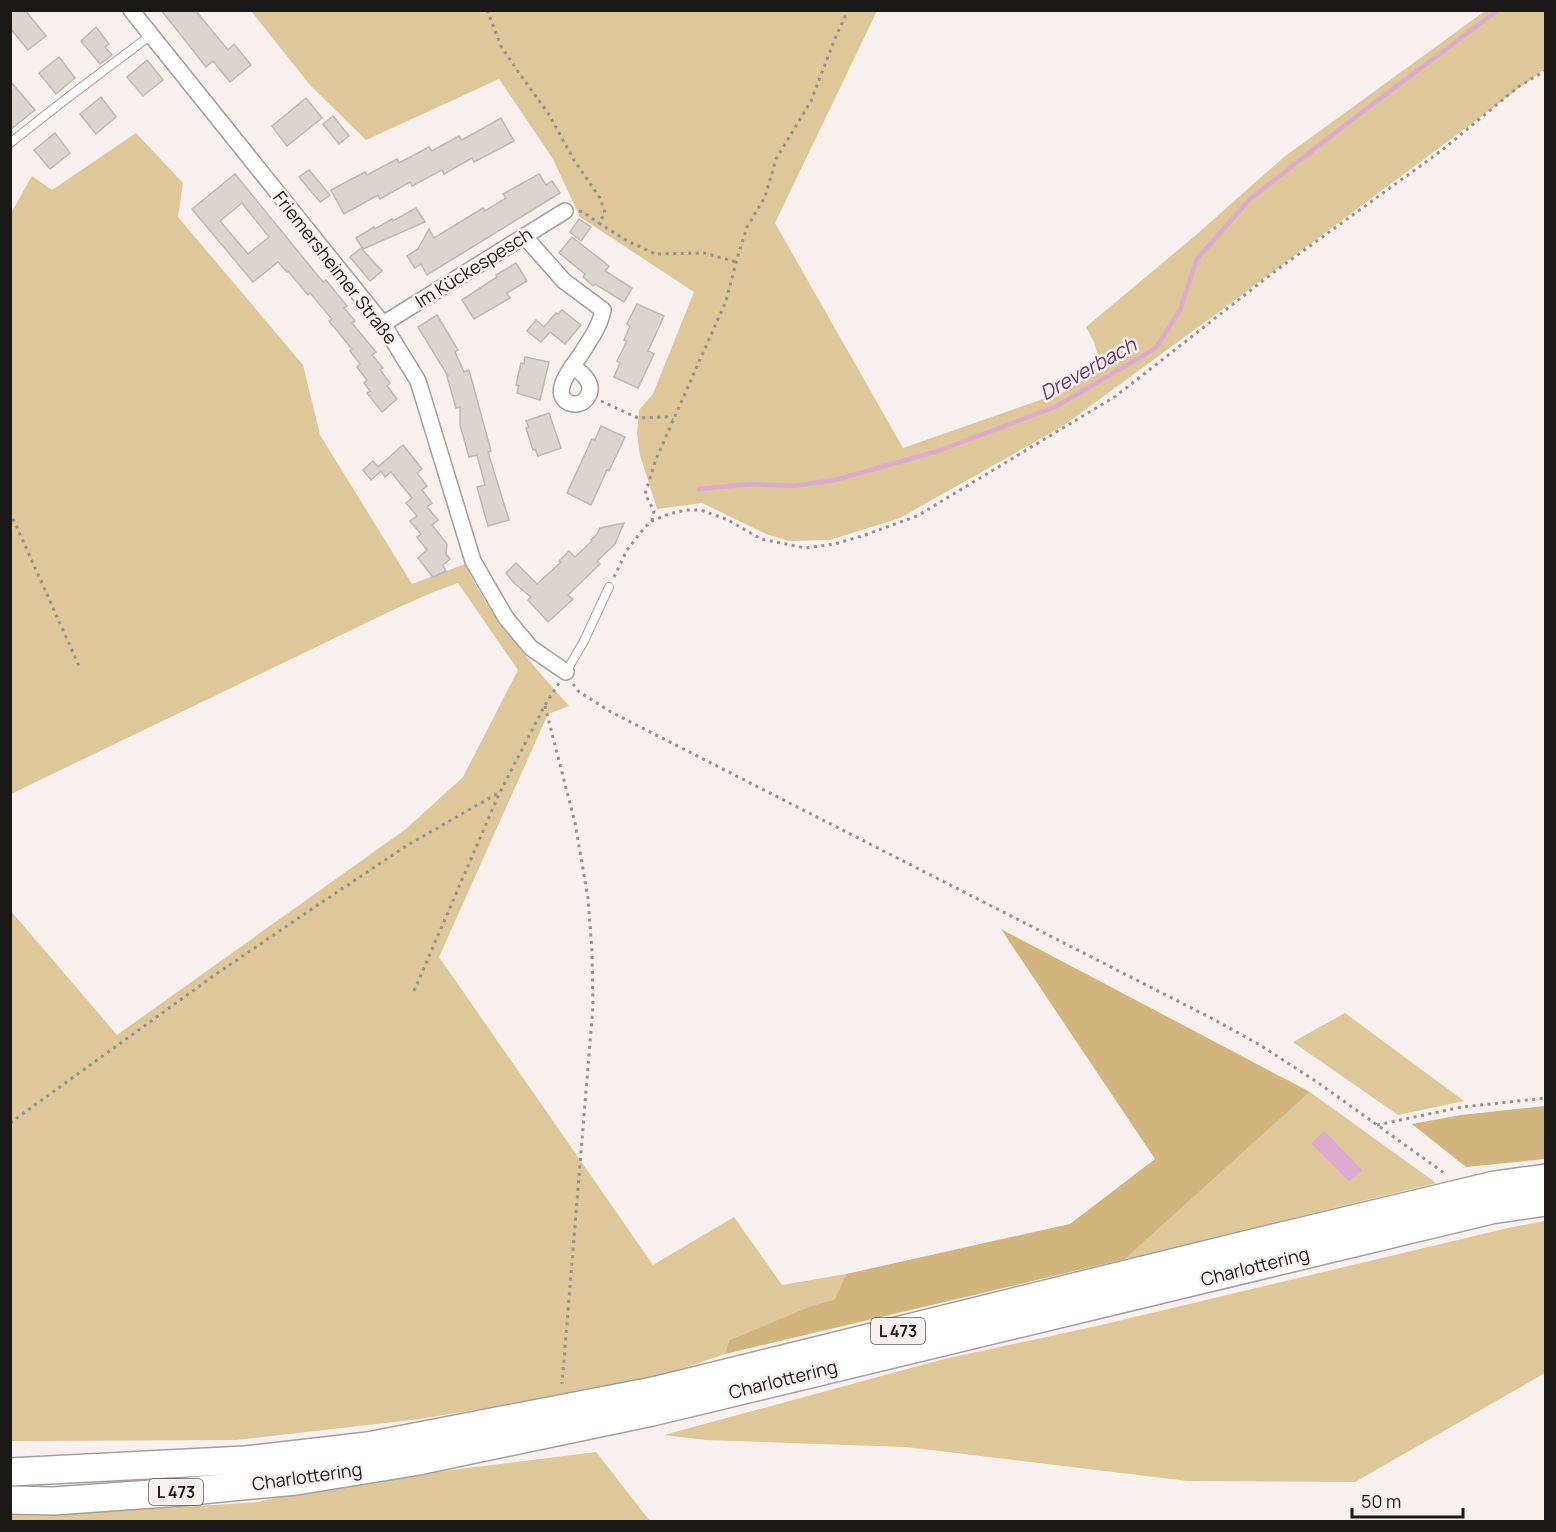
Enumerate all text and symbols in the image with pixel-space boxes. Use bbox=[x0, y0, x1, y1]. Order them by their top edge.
street label: Friemersheimer Straße bbox=[268, 186, 403, 349]
street label: Im Kückespesch bbox=[410, 222, 537, 313]
water label: Dreverbach bbox=[1035, 330, 1142, 406]
street label: Charlottering bbox=[1198, 1241, 1311, 1291]
road number: L 473 bbox=[871, 1318, 925, 1344]
street label: Charlottering bbox=[726, 1354, 839, 1404]
street label: Charlottering bbox=[250, 1456, 363, 1496]
road number: L 473 bbox=[149, 1479, 203, 1505]
scale bar bbox=[1352, 1481, 1463, 1519]
text: 50 m bbox=[1361, 1489, 1401, 1513]

